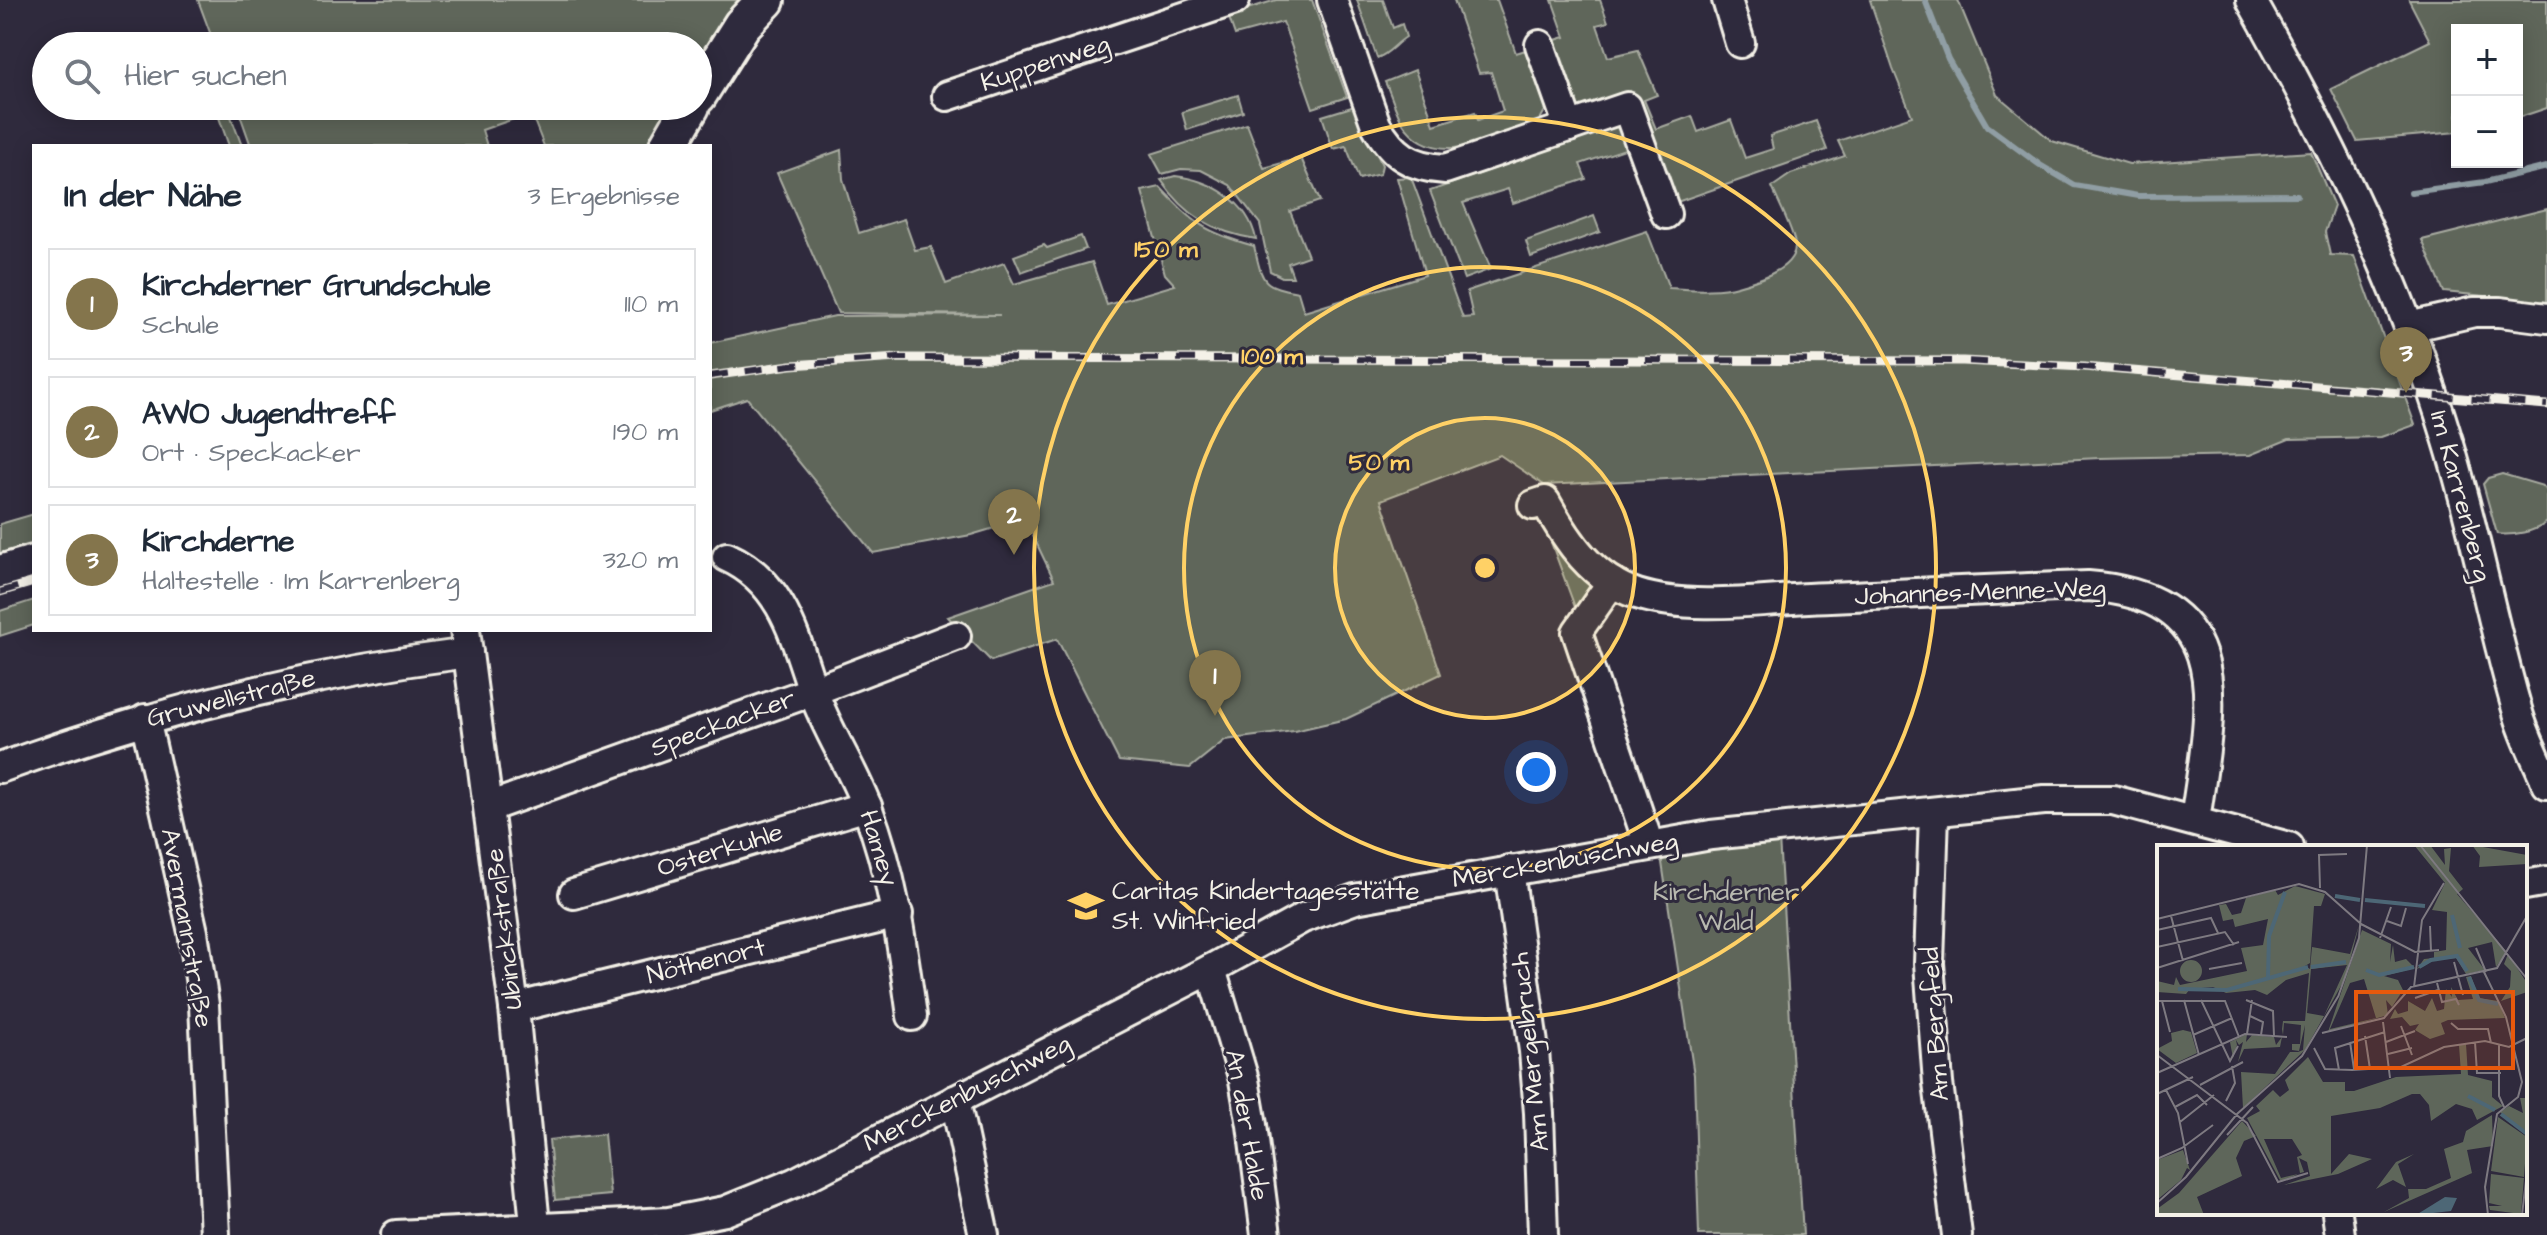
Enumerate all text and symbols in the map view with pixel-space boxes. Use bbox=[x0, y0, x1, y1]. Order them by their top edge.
map controls bbox=[2451, 24, 2523, 168]
button: + bbox=[2451, 24, 2523, 96]
street label: Kuppenweg bbox=[976, 25, 1115, 103]
search box bbox=[32, 32, 712, 120]
icon: search bbox=[60, 54, 104, 98]
text: Hier suchen bbox=[124, 55, 287, 97]
button: − bbox=[2451, 96, 2523, 168]
text: In der Nähe bbox=[64, 172, 242, 220]
text: 3 Ergebnisse bbox=[527, 178, 680, 214]
text: 150 m bbox=[1134, 233, 1198, 267]
text: Kirchderner Grundschule bbox=[142, 265, 491, 307]
text: 1 bbox=[90, 286, 94, 322]
text: 110 m bbox=[624, 286, 678, 322]
text: Schule bbox=[142, 307, 219, 343]
pin: 3 bbox=[2380, 327, 2432, 393]
text: 100 m bbox=[1241, 340, 1303, 374]
text: AWO Jugendtreff bbox=[142, 393, 395, 435]
street label: Im Karrenberg bbox=[2419, 406, 2501, 586]
text: 2 bbox=[85, 414, 99, 450]
text: 190 m bbox=[613, 414, 678, 450]
text: Ort · Speckacker bbox=[142, 435, 361, 471]
text: 50 m bbox=[1349, 446, 1410, 480]
pin: 2 bbox=[988, 489, 1040, 555]
text: Kirchderne bbox=[142, 521, 295, 563]
text: 3 bbox=[85, 542, 99, 578]
text: 320 m bbox=[603, 542, 678, 578]
centre of rings bbox=[1471, 554, 1499, 582]
text: Haltestelle · Im Karrenberg bbox=[142, 563, 460, 599]
street label: Johannes-Menne-Weg bbox=[1854, 570, 2106, 616]
pin: 1 bbox=[1189, 650, 1241, 716]
street label: Gruwellstraße bbox=[143, 660, 319, 736]
street label: Speckacker bbox=[646, 680, 800, 766]
your location bbox=[1516, 752, 1556, 792]
street label: Hamey bbox=[849, 806, 908, 891]
street label: Osterkuhle bbox=[653, 814, 787, 886]
street label: Merckenbuschweg bbox=[1450, 822, 1681, 900]
street label: Avermannstraße bbox=[152, 826, 222, 1030]
inset map bbox=[2157, 845, 2527, 1215]
street label: Ubinckstraße bbox=[476, 846, 532, 1012]
place label: Caritas Kindertagesstätte St. Winfried bbox=[1112, 873, 1420, 939]
park label: Kirchderner Wald bbox=[1653, 874, 1799, 940]
school or university icon: Caritas Kindertagesstätte St. Winfried bbox=[1067, 887, 1105, 925]
street label: Nöthenort bbox=[643, 929, 769, 993]
street label: Am Bergfeld bbox=[1912, 946, 1960, 1102]
street label: Am Mergelbruch bbox=[1502, 950, 1560, 1153]
street label: Merckenbuschweg bbox=[857, 1025, 1078, 1163]
street label: An der Halde bbox=[1216, 1047, 1278, 1203]

